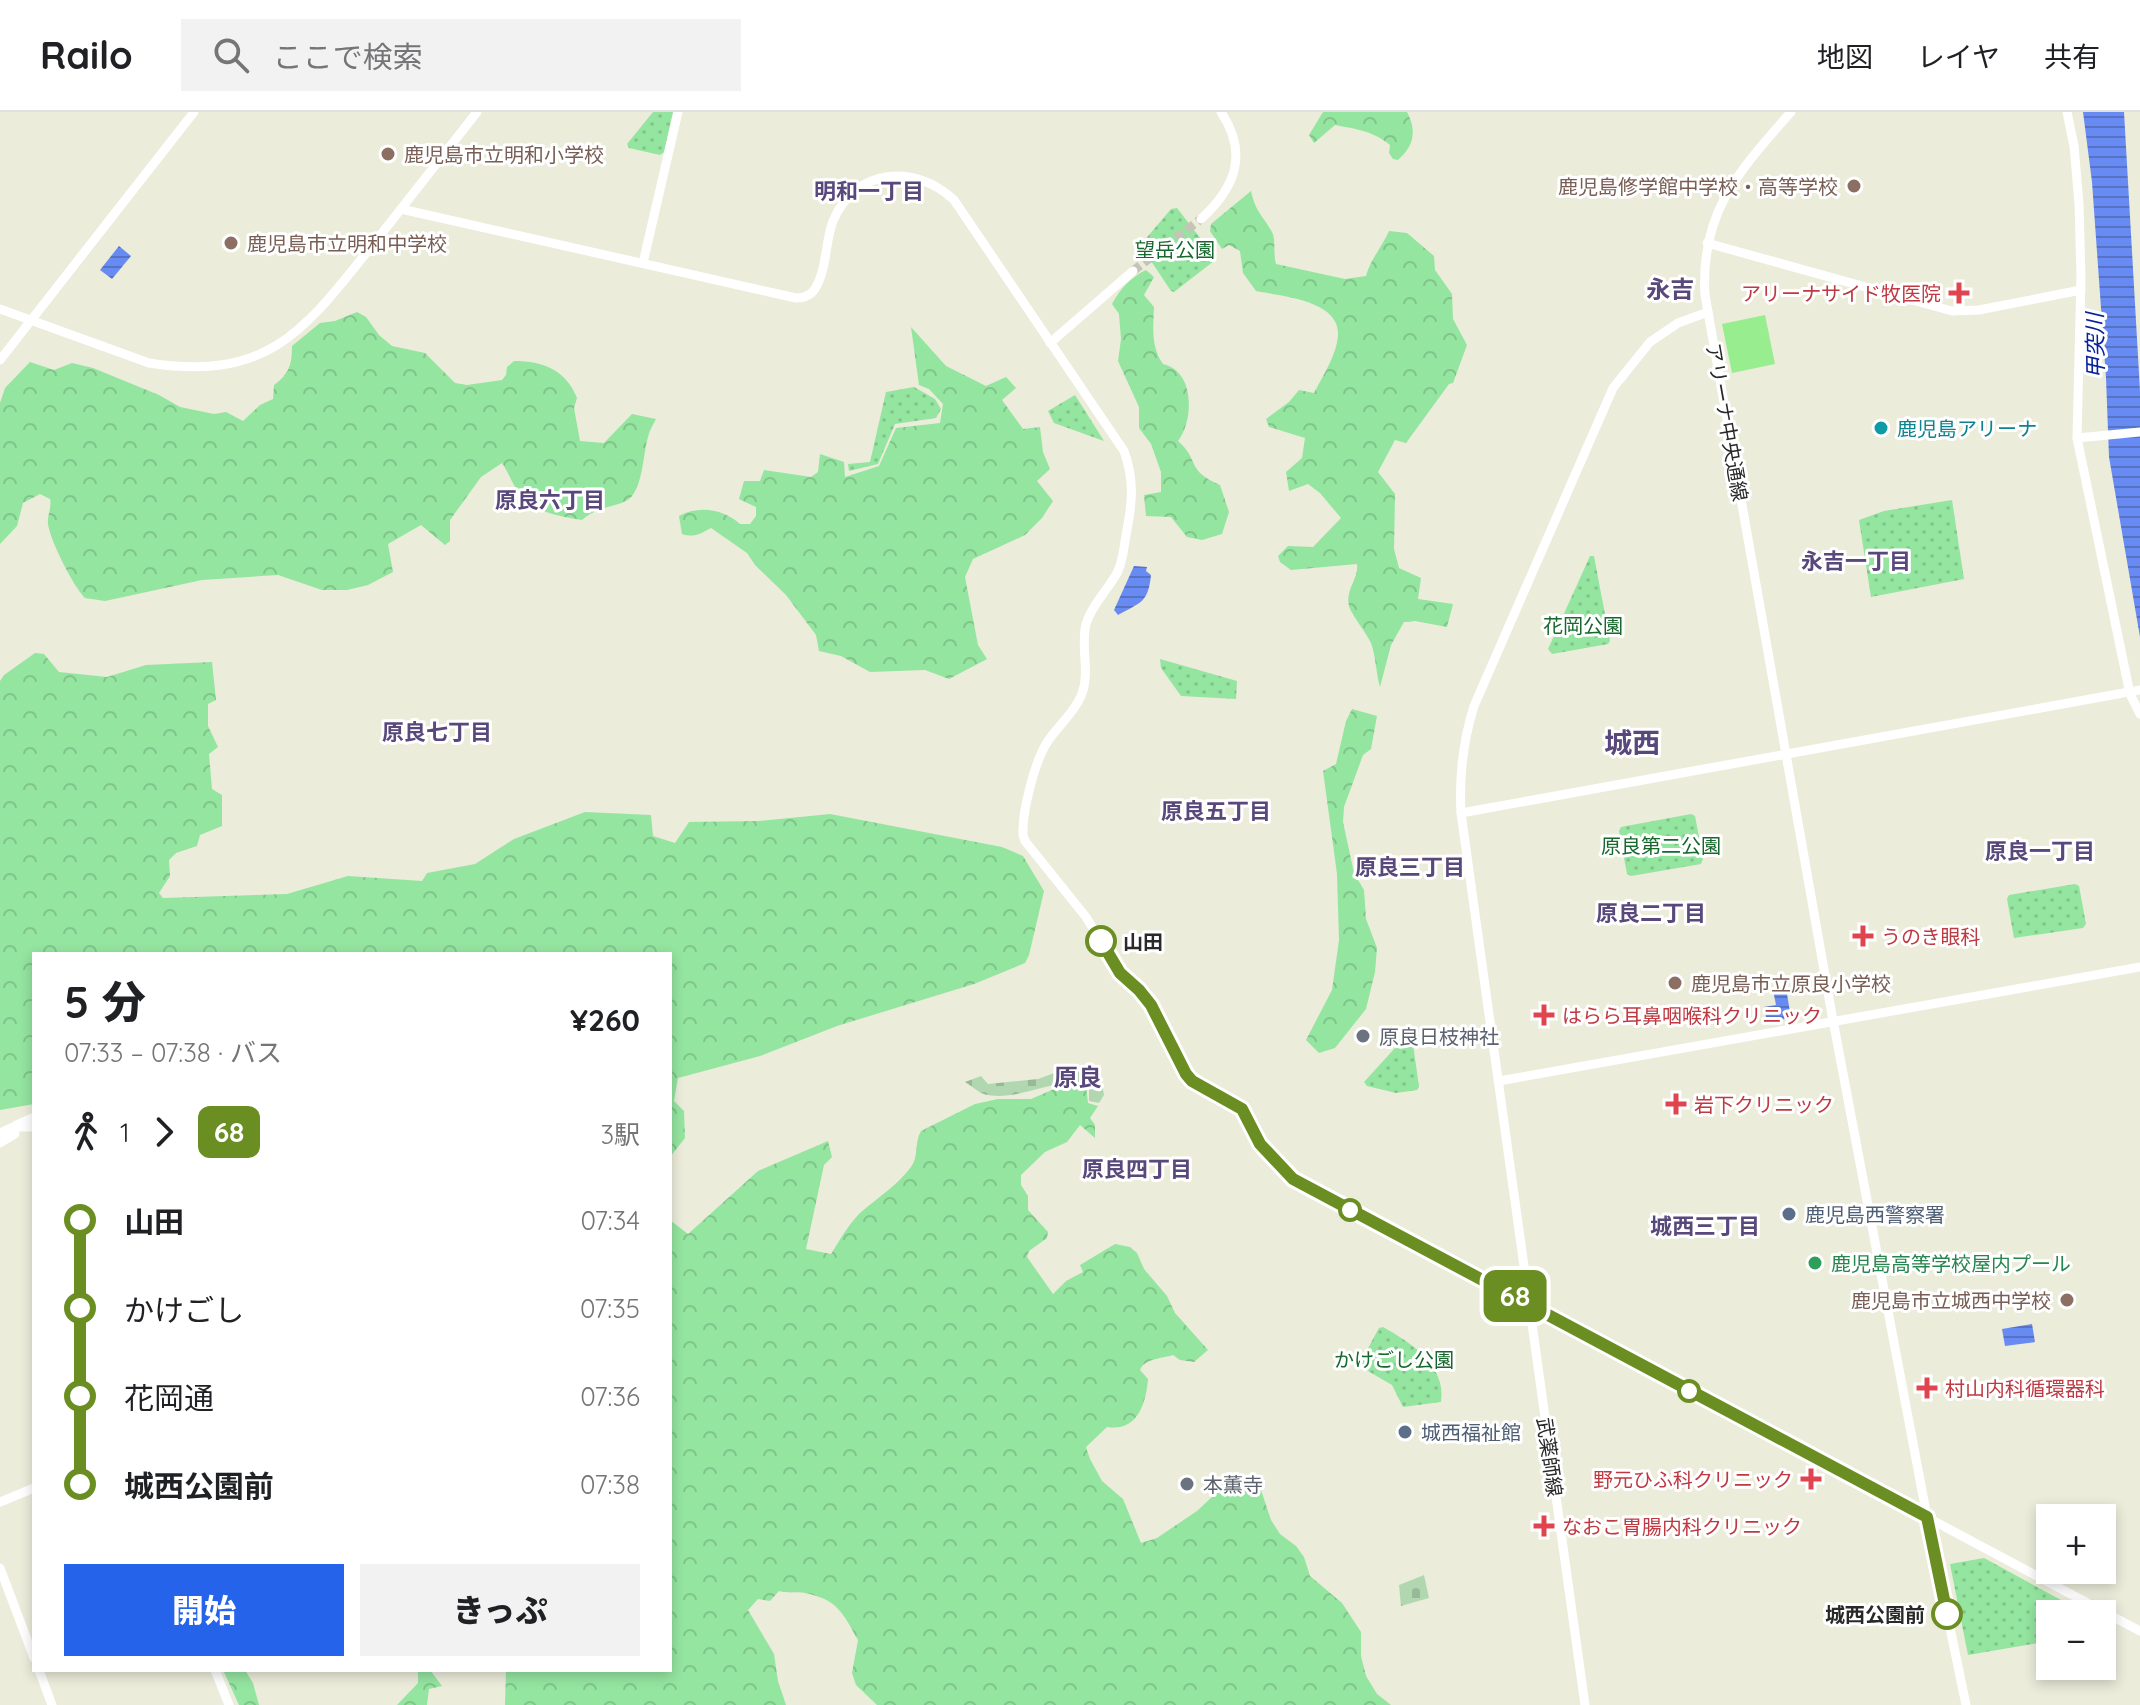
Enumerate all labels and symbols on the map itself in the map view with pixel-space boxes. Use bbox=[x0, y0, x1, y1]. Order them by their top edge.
place label: 鹿児島市立明和小学校 bbox=[404, 142, 604, 167]
marker: 鹿児島市立明和小学校 bbox=[379, 145, 397, 163]
place label: 鹿児島修学館中学校・高等学校 bbox=[1558, 174, 1838, 199]
district label: 明和一丁目 bbox=[814, 177, 924, 205]
marker: 鹿児島修学館中学校・高等学校 bbox=[1845, 177, 1863, 195]
place label: 鹿児島市立明和中学校 bbox=[247, 231, 447, 256]
marker: 鹿児島市立明和中学校 bbox=[222, 234, 240, 252]
park label: 望岳公園 bbox=[1135, 237, 1215, 262]
district label: 永吉 bbox=[1646, 274, 1694, 304]
place label: アリーナサイド牧医院 bbox=[1741, 281, 1941, 306]
marker: アリーナサイド牧医院 bbox=[1948, 282, 1970, 304]
water label: 甲突川 bbox=[2080, 311, 2110, 379]
street label: アリーナ中央通線 bbox=[1701, 341, 1753, 503]
place label: 鹿児島アリーナ bbox=[1897, 416, 2037, 441]
marker: 鹿児島アリーナ bbox=[1872, 419, 1890, 437]
district label: 原良六丁目 bbox=[495, 486, 605, 514]
district label: 永吉一丁目 bbox=[1801, 547, 1911, 575]
park label: 花岡公園 bbox=[1543, 613, 1623, 638]
district label: 原良七丁目 bbox=[382, 718, 492, 746]
district label: 城西 bbox=[1604, 725, 1660, 760]
district label: 原良五丁目 bbox=[1161, 797, 1271, 825]
park label: 原良第二公園 bbox=[1601, 833, 1721, 858]
district label: 原良一丁目 bbox=[1985, 837, 2095, 865]
district label: 原良三丁目 bbox=[1355, 853, 1465, 881]
district label: 原良二丁目 bbox=[1596, 899, 1706, 927]
place label: うのき眼科 bbox=[1881, 924, 1980, 949]
marker: うのき眼科 bbox=[1852, 925, 1874, 947]
marker: 山田 bbox=[1086, 926, 1116, 956]
place label: 山田 bbox=[1123, 929, 1163, 954]
place label: 鹿児島市立原良小学校 bbox=[1691, 971, 1891, 996]
marker: 鹿児島市立原良小学校 bbox=[1666, 974, 1684, 992]
place label: はらら耳鼻咽喉科クリニック bbox=[1562, 1003, 1822, 1028]
marker: はらら耳鼻咽喉科クリニック bbox=[1533, 1004, 1555, 1026]
place label: 原良日枝神社 bbox=[1379, 1024, 1499, 1049]
marker: 原良日枝神社 bbox=[1354, 1027, 1372, 1045]
district label: 原良 bbox=[1054, 1062, 1102, 1092]
place label: 岩下クリニック bbox=[1694, 1092, 1834, 1117]
marker: 岩下クリニック bbox=[1665, 1093, 1687, 1115]
district label: 原良四丁目 bbox=[1082, 1155, 1192, 1183]
unlabelled marker bbox=[1339, 1199, 1361, 1221]
place label: 鹿児島西警察署 bbox=[1805, 1202, 1945, 1227]
marker: 鹿児島西警察署 bbox=[1780, 1205, 1798, 1223]
district label: 城西三丁目 bbox=[1650, 1212, 1760, 1240]
place label: 鹿児島高等学校屋内プール bbox=[1831, 1251, 2071, 1276]
marker: 鹿児島高等学校屋内プール bbox=[1806, 1254, 1824, 1272]
line badge: 68 bbox=[1479, 1270, 1551, 1322]
place label: 鹿児島市立城西中学校 bbox=[1851, 1288, 2051, 1313]
marker: 鹿児島市立城西中学校 bbox=[2058, 1291, 2076, 1309]
park label: かけごし公園 bbox=[1334, 1347, 1454, 1372]
place label: 村山内科循環器科 bbox=[1945, 1376, 2105, 1401]
marker: 村山内科循環器科 bbox=[1916, 1377, 1938, 1399]
unlabelled marker bbox=[1678, 1380, 1700, 1402]
street label: 武薬師線 bbox=[1532, 1416, 1568, 1498]
place label: 城西福祉館 bbox=[1421, 1420, 1521, 1445]
marker: 城西福祉館 bbox=[1396, 1423, 1414, 1441]
place label: 野元ひふ科クリニック bbox=[1593, 1467, 1793, 1492]
marker: 野元ひふ科クリニック bbox=[1800, 1468, 1822, 1490]
place label: 本薫寺 bbox=[1203, 1472, 1263, 1497]
marker: 本薫寺 bbox=[1178, 1475, 1196, 1493]
place label: なおこ胃腸内科クリニック bbox=[1562, 1514, 1802, 1539]
marker: なおこ胃腸内科クリニック bbox=[1533, 1515, 1555, 1537]
marker: 城西公園前 bbox=[1932, 1599, 1962, 1629]
place label: 城西公園前 bbox=[1825, 1602, 1925, 1627]

